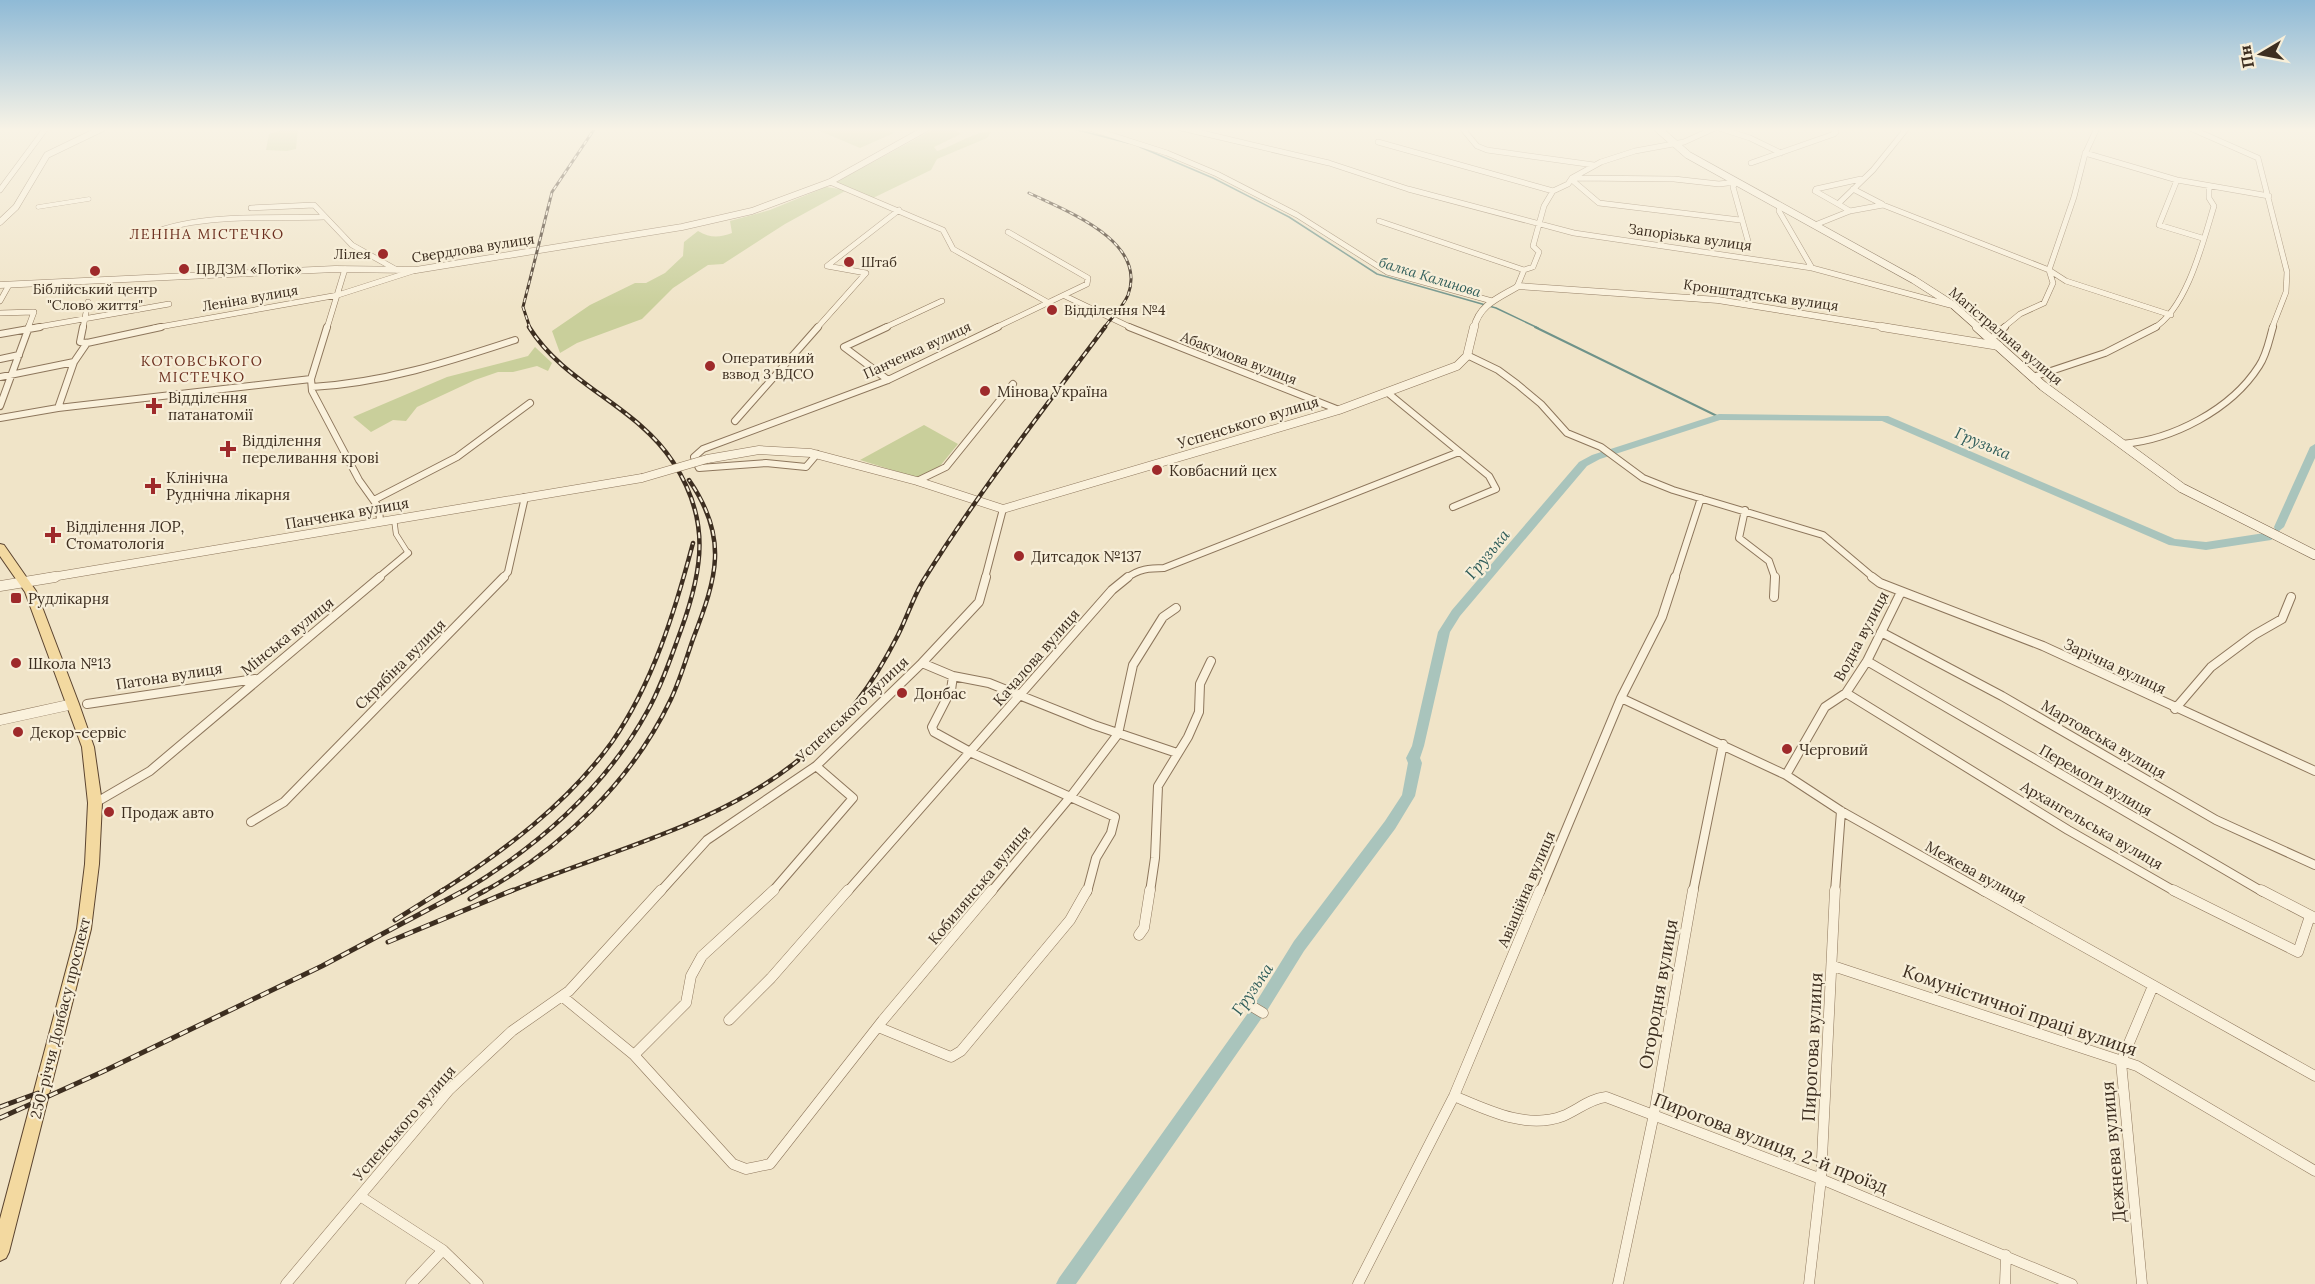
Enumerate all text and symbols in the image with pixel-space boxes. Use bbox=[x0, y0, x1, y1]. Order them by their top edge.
north arrow bbox=[2231, 24, 2291, 84]
text: Пн bbox=[2234, 43, 2258, 70]
street label: Запорізька вулиця bbox=[1627, 219, 1753, 255]
district label: ЛЕНІНА МІСТЕЧКО bbox=[129, 225, 285, 243]
street label: Свердлова вулиця bbox=[410, 229, 536, 267]
place label: Лілея bbox=[334, 245, 371, 263]
marker: Лілея bbox=[376, 247, 390, 261]
place label: Штаб bbox=[861, 253, 897, 271]
water label: балка Калинова bbox=[1377, 253, 1483, 301]
marker: Штаб bbox=[842, 255, 856, 269]
place label: ЦВДЗМ «Потік» bbox=[196, 260, 302, 278]
marker: ЦВДЗМ «Потік» bbox=[177, 262, 191, 276]
marker: Біблійський центр "Слово життя" bbox=[88, 264, 102, 278]
street label: Кронштадтська вулиця bbox=[1682, 275, 1840, 315]
place label: Біблійський центр "Слово життя" bbox=[33, 280, 157, 314]
street label: Леніна вулиця bbox=[201, 281, 299, 315]
street label: Магістральна вулиця bbox=[1945, 283, 2067, 389]
place label: Відділення №4 bbox=[1064, 301, 1166, 319]
marker: Відділення №4 bbox=[1045, 303, 1059, 317]
street label: Панченка вулиця bbox=[860, 317, 974, 383]
street label: Абакумова вулиця bbox=[1177, 327, 1300, 388]
place label: Оперативний взвод 3 ВДСО bbox=[722, 349, 814, 383]
district label: КОТОВСЬКОГО МІСТЕЧКО bbox=[141, 352, 263, 386]
marker: Оперативний взвод 3 ВДСО bbox=[703, 359, 717, 373]
place label: Мінова Україна bbox=[997, 382, 1108, 401]
marker: Мінова Україна bbox=[978, 384, 992, 398]
place label: Відділення патанатомії bbox=[168, 388, 254, 424]
street label: Успенського вулиця bbox=[1174, 391, 1321, 453]
marker: Відділення патанатомії bbox=[145, 397, 163, 415]
water label: Грузька bbox=[1952, 422, 2014, 464]
place label: Відділення переливання крові bbox=[242, 431, 379, 467]
marker: Відділення переливання крові bbox=[219, 440, 237, 458]
place label: Ковбасний цех bbox=[1169, 461, 1277, 480]
marker: Ковбасний цех bbox=[1150, 463, 1164, 477]
place label: Клінічна Руднічна лікарня bbox=[166, 468, 290, 504]
marker: Клінічна Руднічна лікарня bbox=[144, 477, 162, 495]
street label: Панченка вулиця bbox=[284, 493, 410, 533]
place label: Відділення ЛОР, Стоматологія bbox=[66, 517, 184, 553]
water label: Грузька bbox=[1460, 525, 1514, 583]
marker: Відділення ЛОР, Стоматологія bbox=[44, 526, 62, 544]
place label: Дитсадок №137 bbox=[1031, 547, 1141, 566]
marker: Дитсадок №137 bbox=[1012, 549, 1026, 563]
street label: Водна вулиця bbox=[1829, 588, 1893, 684]
place label: Рудлікарня bbox=[28, 589, 109, 608]
marker: Рудлікарня bbox=[9, 591, 23, 605]
street label: Мінська вулиця bbox=[237, 593, 337, 679]
street label: Качалова вулиця bbox=[989, 604, 1083, 710]
street label: Скрябіна вулиця bbox=[351, 615, 449, 713]
street label: Зарічна вулиця bbox=[2061, 634, 2169, 698]
street label: Успенського вулиця bbox=[791, 652, 912, 767]
place label: Школа №13 bbox=[28, 654, 111, 673]
marker: Школа №13 bbox=[9, 656, 23, 670]
street label: Патона вулиця bbox=[114, 658, 224, 694]
place label: Донбас bbox=[914, 684, 966, 703]
marker: Донбас bbox=[895, 686, 909, 700]
street label: Мартовська вулиця bbox=[2038, 695, 2170, 783]
place label: Декор-сервіс bbox=[30, 723, 127, 742]
marker: Декор-сервіс bbox=[11, 725, 25, 739]
place label: Черговий bbox=[1799, 740, 1868, 759]
street label: Перемоги вулиця bbox=[2036, 740, 2156, 820]
marker: Черговий bbox=[1780, 742, 1794, 756]
street label: Архангельська вулиця bbox=[2017, 776, 2167, 874]
place label: Продаж авто bbox=[121, 803, 214, 822]
marker: Продаж авто bbox=[102, 805, 116, 819]
street label: Кобилянська вулиця bbox=[924, 822, 1034, 948]
street label: Авіаційна вулиця bbox=[1493, 828, 1559, 951]
street label: Межева вулиця bbox=[1922, 836, 2030, 908]
street label: 250-річчя Донбасу проспект bbox=[26, 915, 94, 1121]
street label: Огородня вулиця bbox=[1633, 917, 1683, 1071]
water label: Грузька bbox=[1227, 959, 1277, 1019]
street label: Комуністичної праці вулиця bbox=[1900, 959, 2140, 1061]
street label: Пирогова вулиця bbox=[1797, 972, 1827, 1122]
street label: Успенського вулиця bbox=[348, 1061, 459, 1185]
street label: Дежнева вулиця bbox=[2095, 1080, 2131, 1224]
street label: Пирогова вулиця, 2-й проїзд bbox=[1650, 1088, 1892, 1199]

